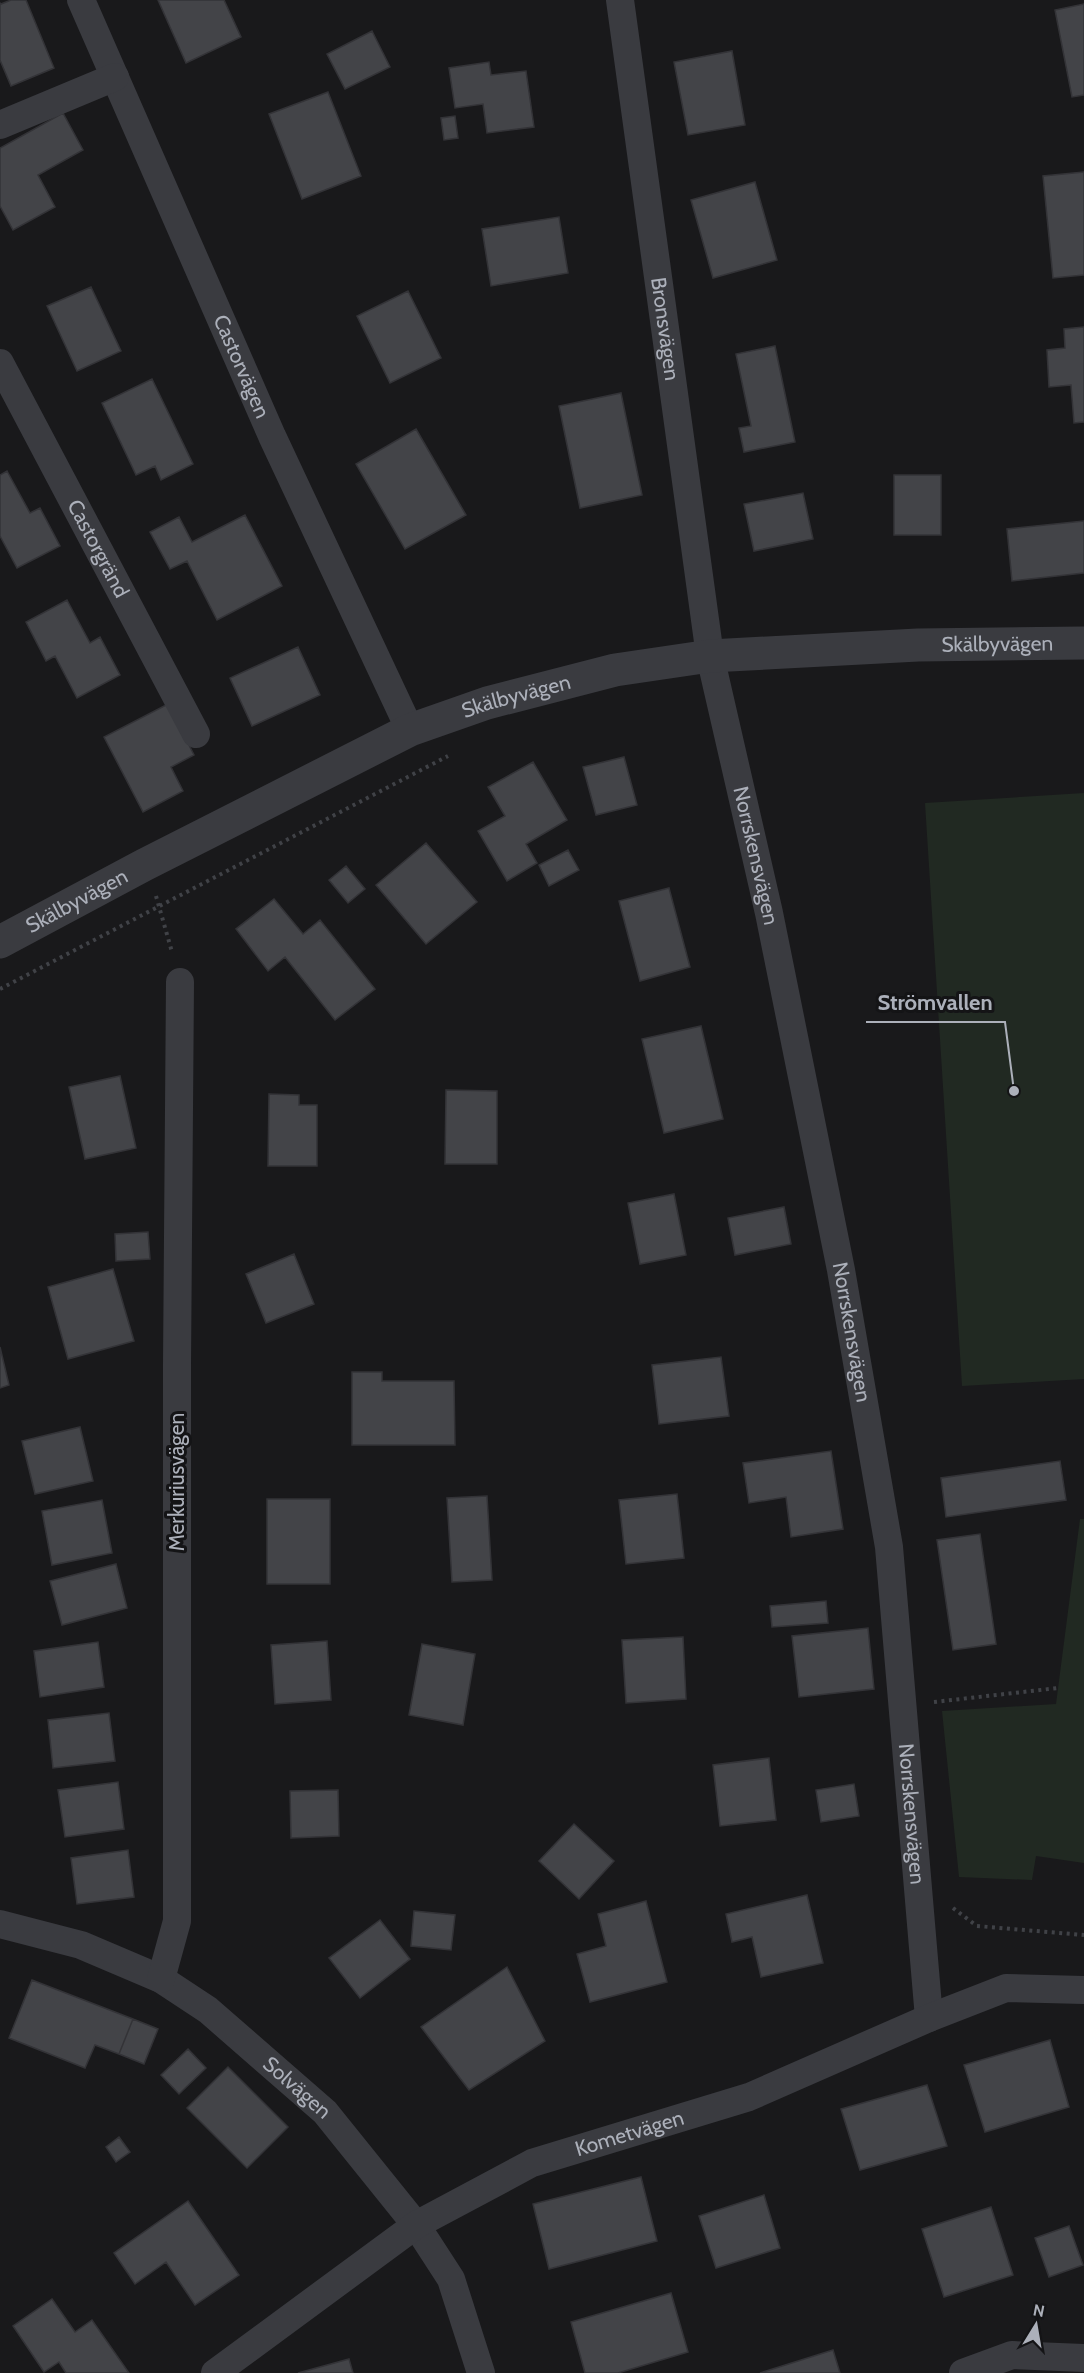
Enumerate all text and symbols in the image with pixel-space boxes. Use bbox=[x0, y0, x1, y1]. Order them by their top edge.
street label: Bronsvägen bbox=[646, 276, 685, 382]
street label: Castorvägen bbox=[208, 311, 276, 422]
street label: Castorgränd bbox=[62, 495, 135, 602]
street label: Skälbyvägen bbox=[941, 630, 1053, 657]
street label: Skälbyvägen bbox=[458, 669, 573, 723]
street label: Norrskensvägen bbox=[728, 784, 784, 927]
street label: Skälbyvägen bbox=[21, 863, 132, 938]
callout: Strömvallen bbox=[866, 982, 1005, 1022]
text: Strömvallen bbox=[877, 989, 993, 1016]
street label: Norrskensvägen bbox=[828, 1260, 877, 1404]
street label: Merkuriusvägen bbox=[164, 1413, 189, 1551]
street label: Norrskensvägen bbox=[894, 1742, 931, 1885]
street label: Solvägen bbox=[258, 2051, 336, 2124]
street label: Kometvägen bbox=[572, 2105, 687, 2161]
north arrow bbox=[1006, 2295, 1066, 2355]
text: N bbox=[1031, 2300, 1046, 2321]

